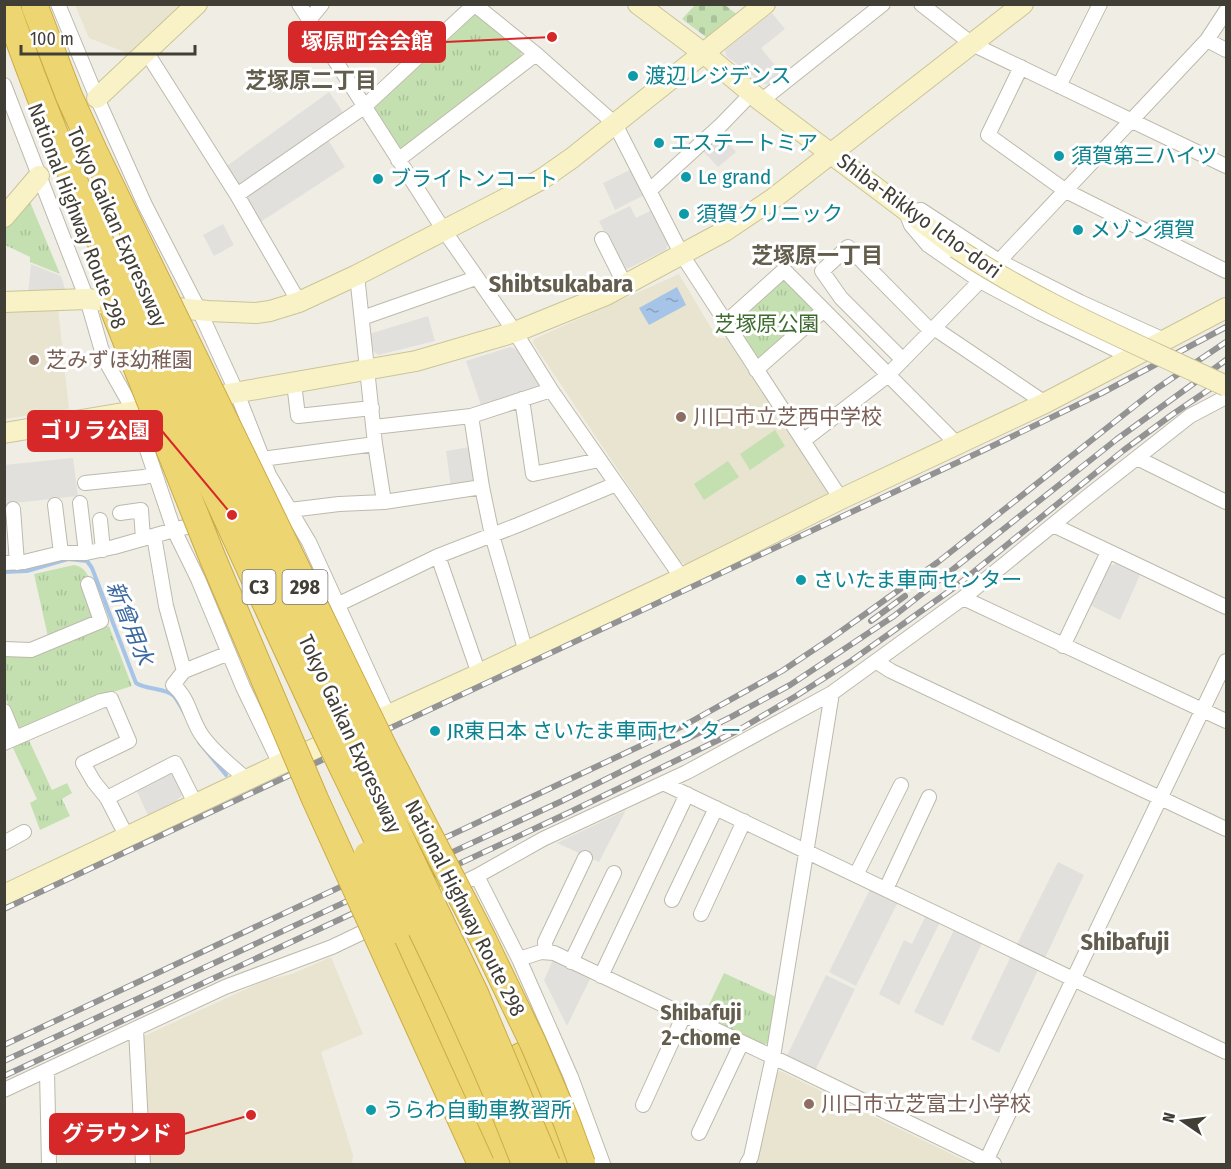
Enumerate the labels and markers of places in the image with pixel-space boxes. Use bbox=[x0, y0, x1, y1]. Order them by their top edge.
callout: 塚原町会会館 bbox=[289, 22, 445, 62]
place label: 渡辺レジデンス bbox=[645, 63, 792, 89]
marker: 渡辺レジデンス bbox=[626, 69, 640, 83]
place label: エステートミア bbox=[671, 130, 818, 156]
marker: エステートミア bbox=[652, 136, 666, 150]
place label: 須賀第三ハイツ bbox=[1071, 143, 1218, 169]
marker: 須賀第三ハイツ bbox=[1052, 149, 1066, 163]
place label: Le grand bbox=[698, 164, 771, 190]
place label: ブライトンコート bbox=[390, 166, 558, 192]
marker: Le grand bbox=[679, 170, 693, 184]
marker: ブライトンコート bbox=[371, 172, 385, 186]
place label: 須賀クリニック bbox=[696, 201, 843, 227]
marker: 須賀クリニック bbox=[677, 207, 691, 221]
place label: メゾン須賀 bbox=[1090, 217, 1195, 243]
marker: メゾン須賀 bbox=[1071, 223, 1085, 237]
place label: 芝みずほ幼稚園 bbox=[46, 347, 193, 373]
marker: 芝みずほ幼稚園 bbox=[27, 353, 41, 367]
place label: 川口市立芝西中学校 bbox=[693, 404, 882, 430]
marker: 川口市立芝西中学校 bbox=[674, 410, 688, 424]
callout: ゴリラ公園 bbox=[28, 411, 162, 451]
place label: さいたま車両センター bbox=[813, 567, 1022, 593]
marker: さいたま車両センター bbox=[794, 573, 808, 587]
place label: JR東日本 さいたま車両センター bbox=[447, 718, 741, 744]
marker: JR東日本 さいたま車両センター bbox=[428, 724, 442, 738]
place label: 川口市立芝富士小学校 bbox=[821, 1091, 1031, 1117]
place label: うらわ自動車教習所 bbox=[383, 1097, 572, 1123]
marker: 川口市立芝富士小学校 bbox=[802, 1097, 816, 1111]
marker: うらわ自動車教習所 bbox=[364, 1103, 378, 1117]
callout: グラウンド bbox=[50, 1114, 184, 1154]

